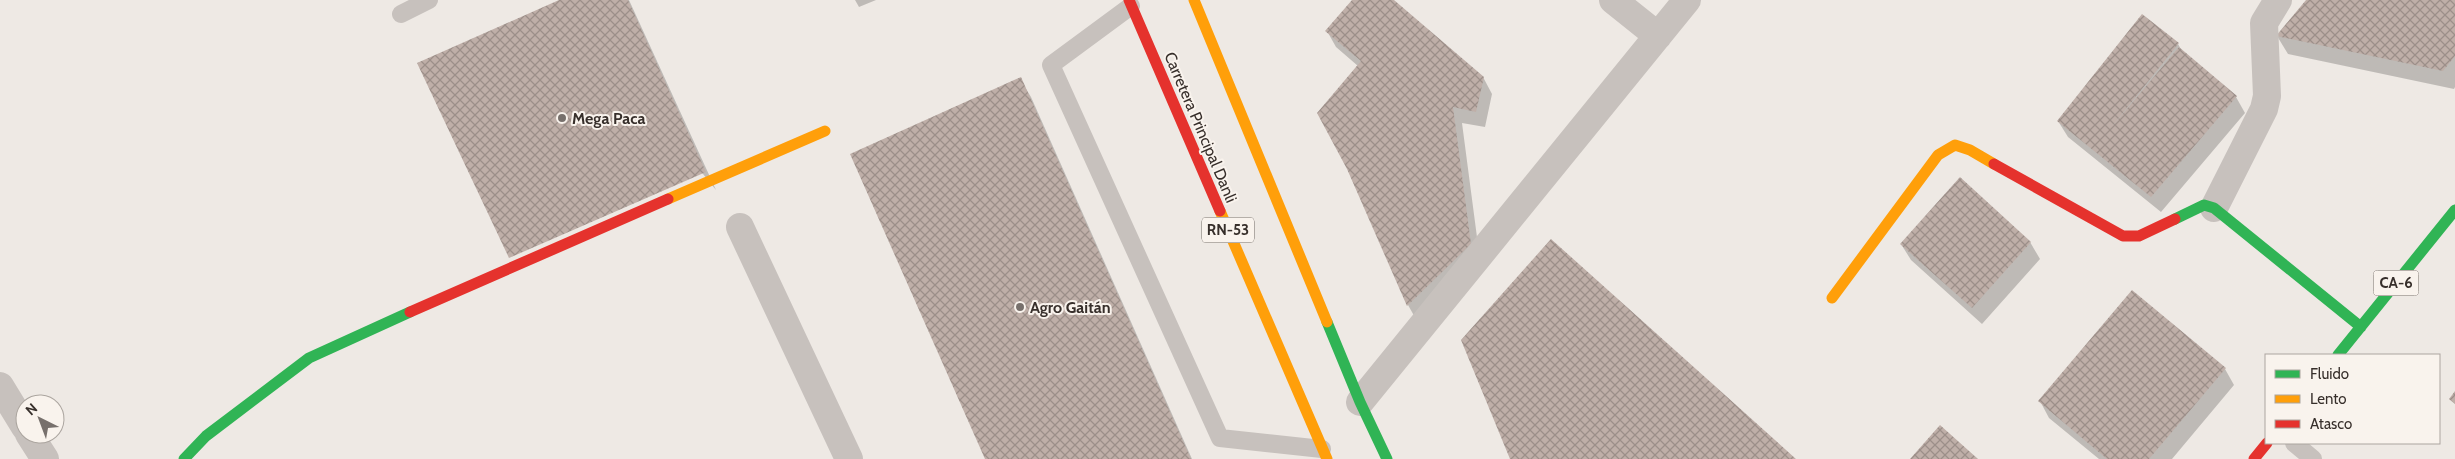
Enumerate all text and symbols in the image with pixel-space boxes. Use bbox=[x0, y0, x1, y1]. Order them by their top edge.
street label: Carretera Principal Danli bbox=[1160, 49, 1241, 205]
place label: Mega Paca bbox=[572, 109, 646, 128]
marker: Mega Paca bbox=[556, 112, 568, 124]
road number: RN-53 bbox=[1202, 218, 1254, 242]
road number: CA-6 bbox=[2374, 270, 2418, 296]
place label: Agro Gaitán bbox=[1030, 298, 1110, 317]
marker: Agro Gaitán bbox=[1014, 301, 1026, 313]
legend bbox=[2265, 354, 2440, 444]
text: Fluido bbox=[2310, 365, 2349, 383]
text: Lento bbox=[2310, 390, 2347, 408]
north arrow bbox=[15, 394, 65, 444]
text: N bbox=[22, 399, 41, 419]
text: Atasco bbox=[2310, 415, 2352, 433]

